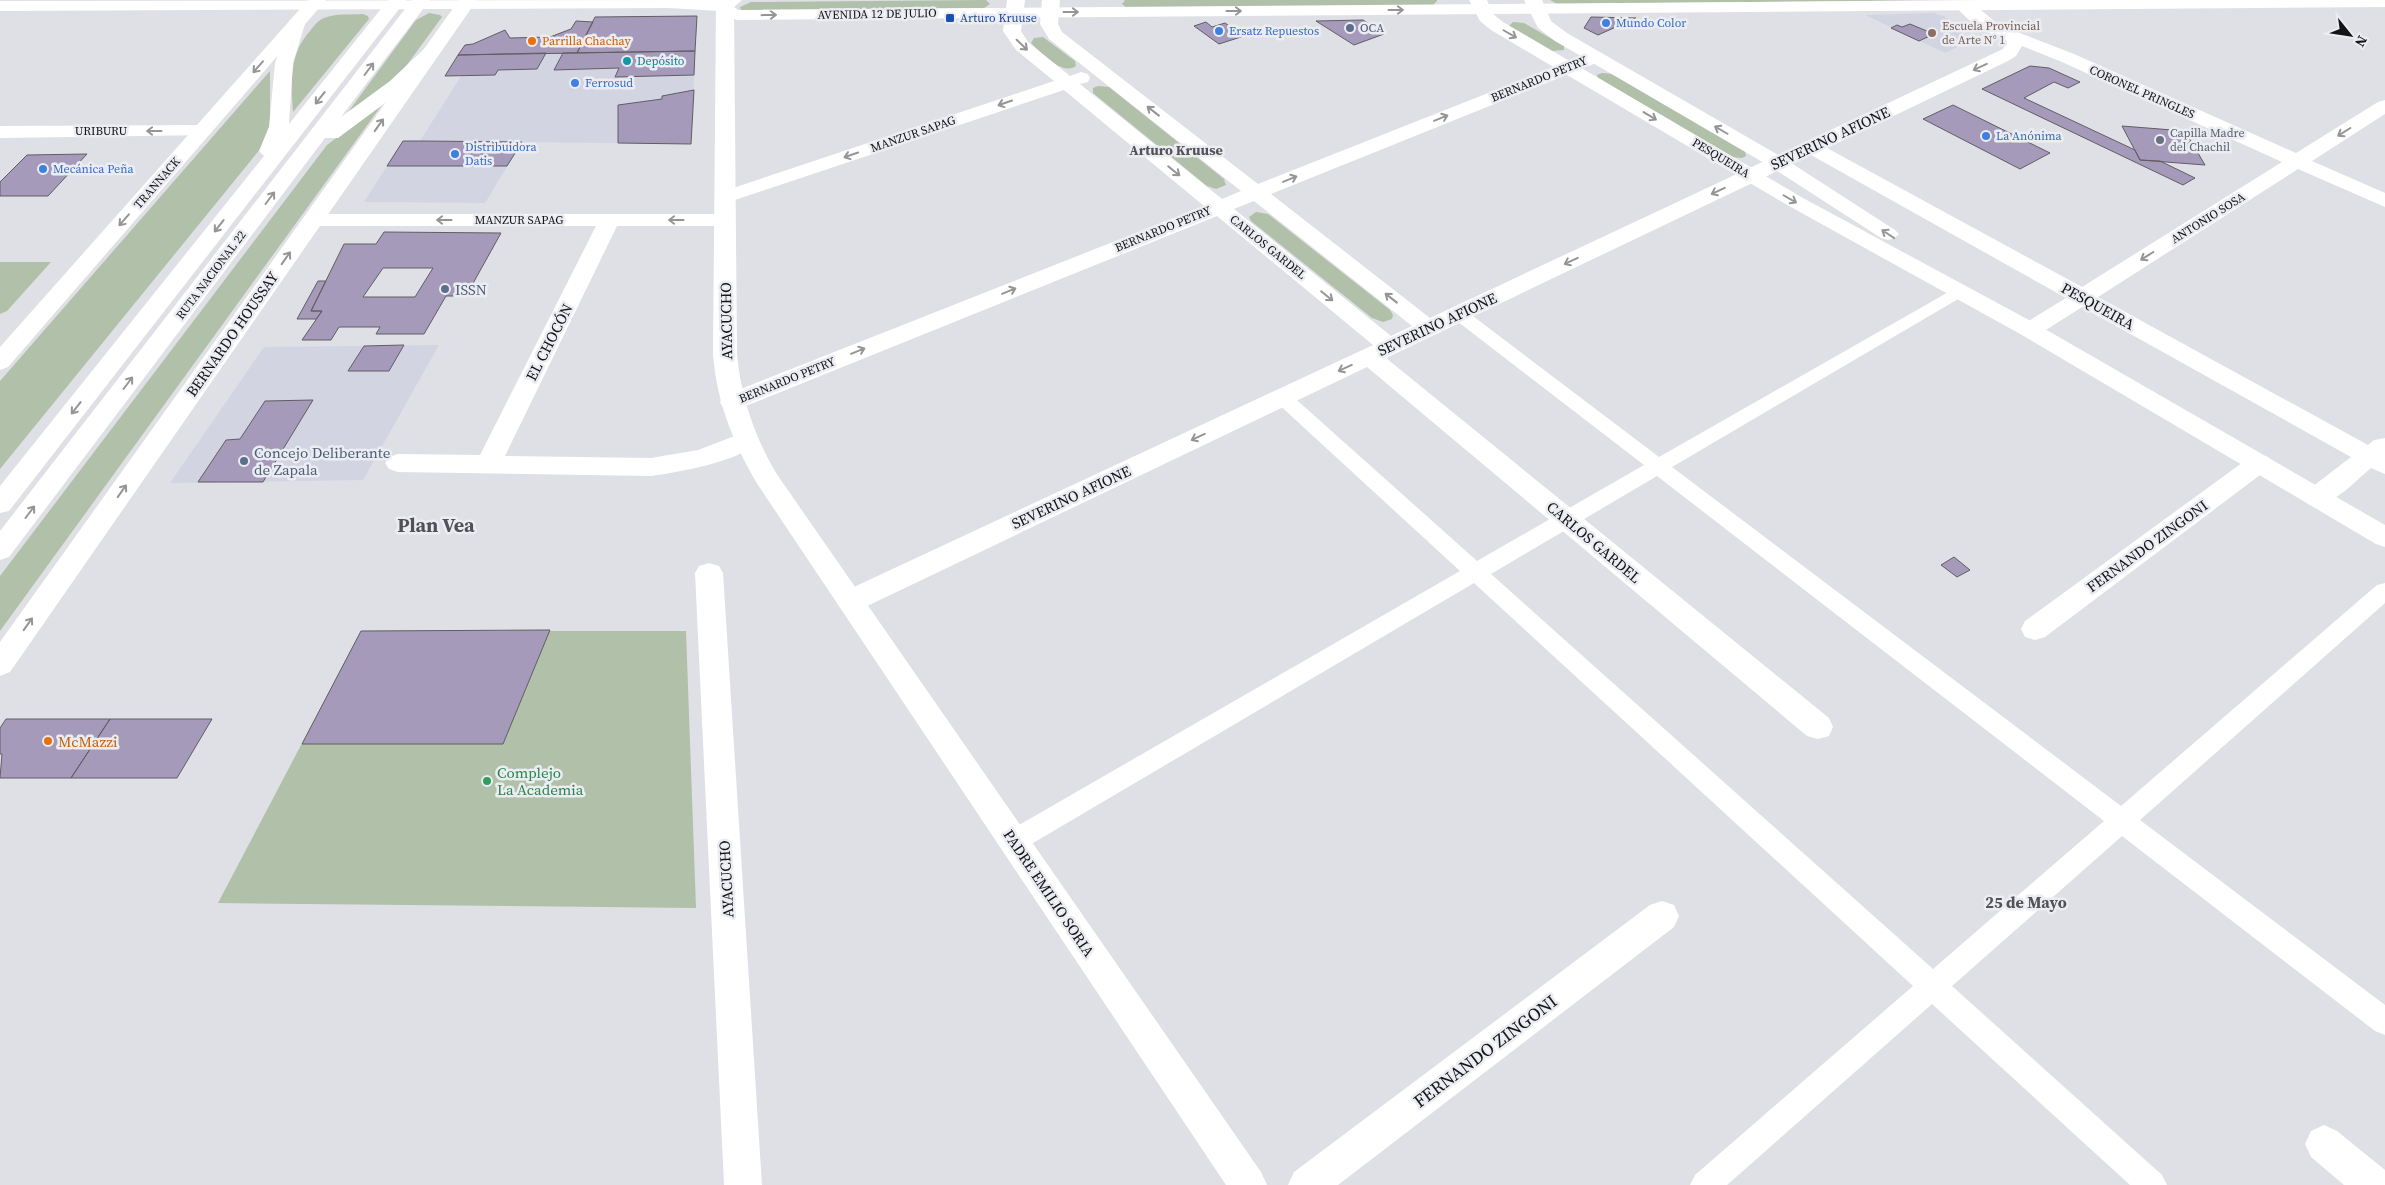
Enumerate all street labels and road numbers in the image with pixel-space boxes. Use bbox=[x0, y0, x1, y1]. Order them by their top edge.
street label: AVENIDA 12 DE JULIO bbox=[817, 5, 937, 23]
street label: BERNARDO PETRY bbox=[1488, 52, 1590, 106]
street label: CORONEL PRINGLES bbox=[2087, 62, 2197, 122]
street label: SEVERINO AFIONE bbox=[1767, 101, 1893, 175]
street label: MANZUR SAPAG bbox=[868, 112, 958, 156]
street label: URIBURU bbox=[75, 123, 128, 139]
street label: PESQUEIRA bbox=[1689, 134, 1753, 182]
street label: TRANNACK bbox=[130, 154, 184, 212]
street label: ANTONIO SOSA bbox=[2168, 189, 2248, 247]
street label: BERNARDO PETRY bbox=[1112, 202, 1214, 256]
street label: CARLOS GARDEL bbox=[1227, 211, 1309, 283]
street label: MANZUR SAPAG bbox=[475, 212, 563, 228]
street label: RUTA NACIONAL 22 bbox=[172, 227, 250, 323]
street label: BERNARDO HOUSSAY bbox=[181, 267, 283, 401]
street label: PESQUEIRA bbox=[2058, 277, 2138, 335]
street label: AYACUCHO bbox=[715, 282, 737, 360]
street label: SEVERINO AFIONE bbox=[1374, 287, 1500, 361]
street label: EL CHOCÓN bbox=[521, 300, 577, 384]
street label: BERNARDO PETRY bbox=[736, 353, 838, 407]
street label: SEVERINO AFIONE bbox=[1008, 460, 1134, 534]
street label: FERNANDO ZINGONI bbox=[2082, 495, 2212, 597]
street label: CARLOS GARDEL bbox=[1542, 496, 1646, 588]
street label: PADRE EMILIO SORIA bbox=[998, 825, 1100, 961]
street label: AYACUCHO bbox=[713, 840, 739, 918]
street label: FERNANDO ZINGONI bbox=[1408, 989, 1562, 1113]

